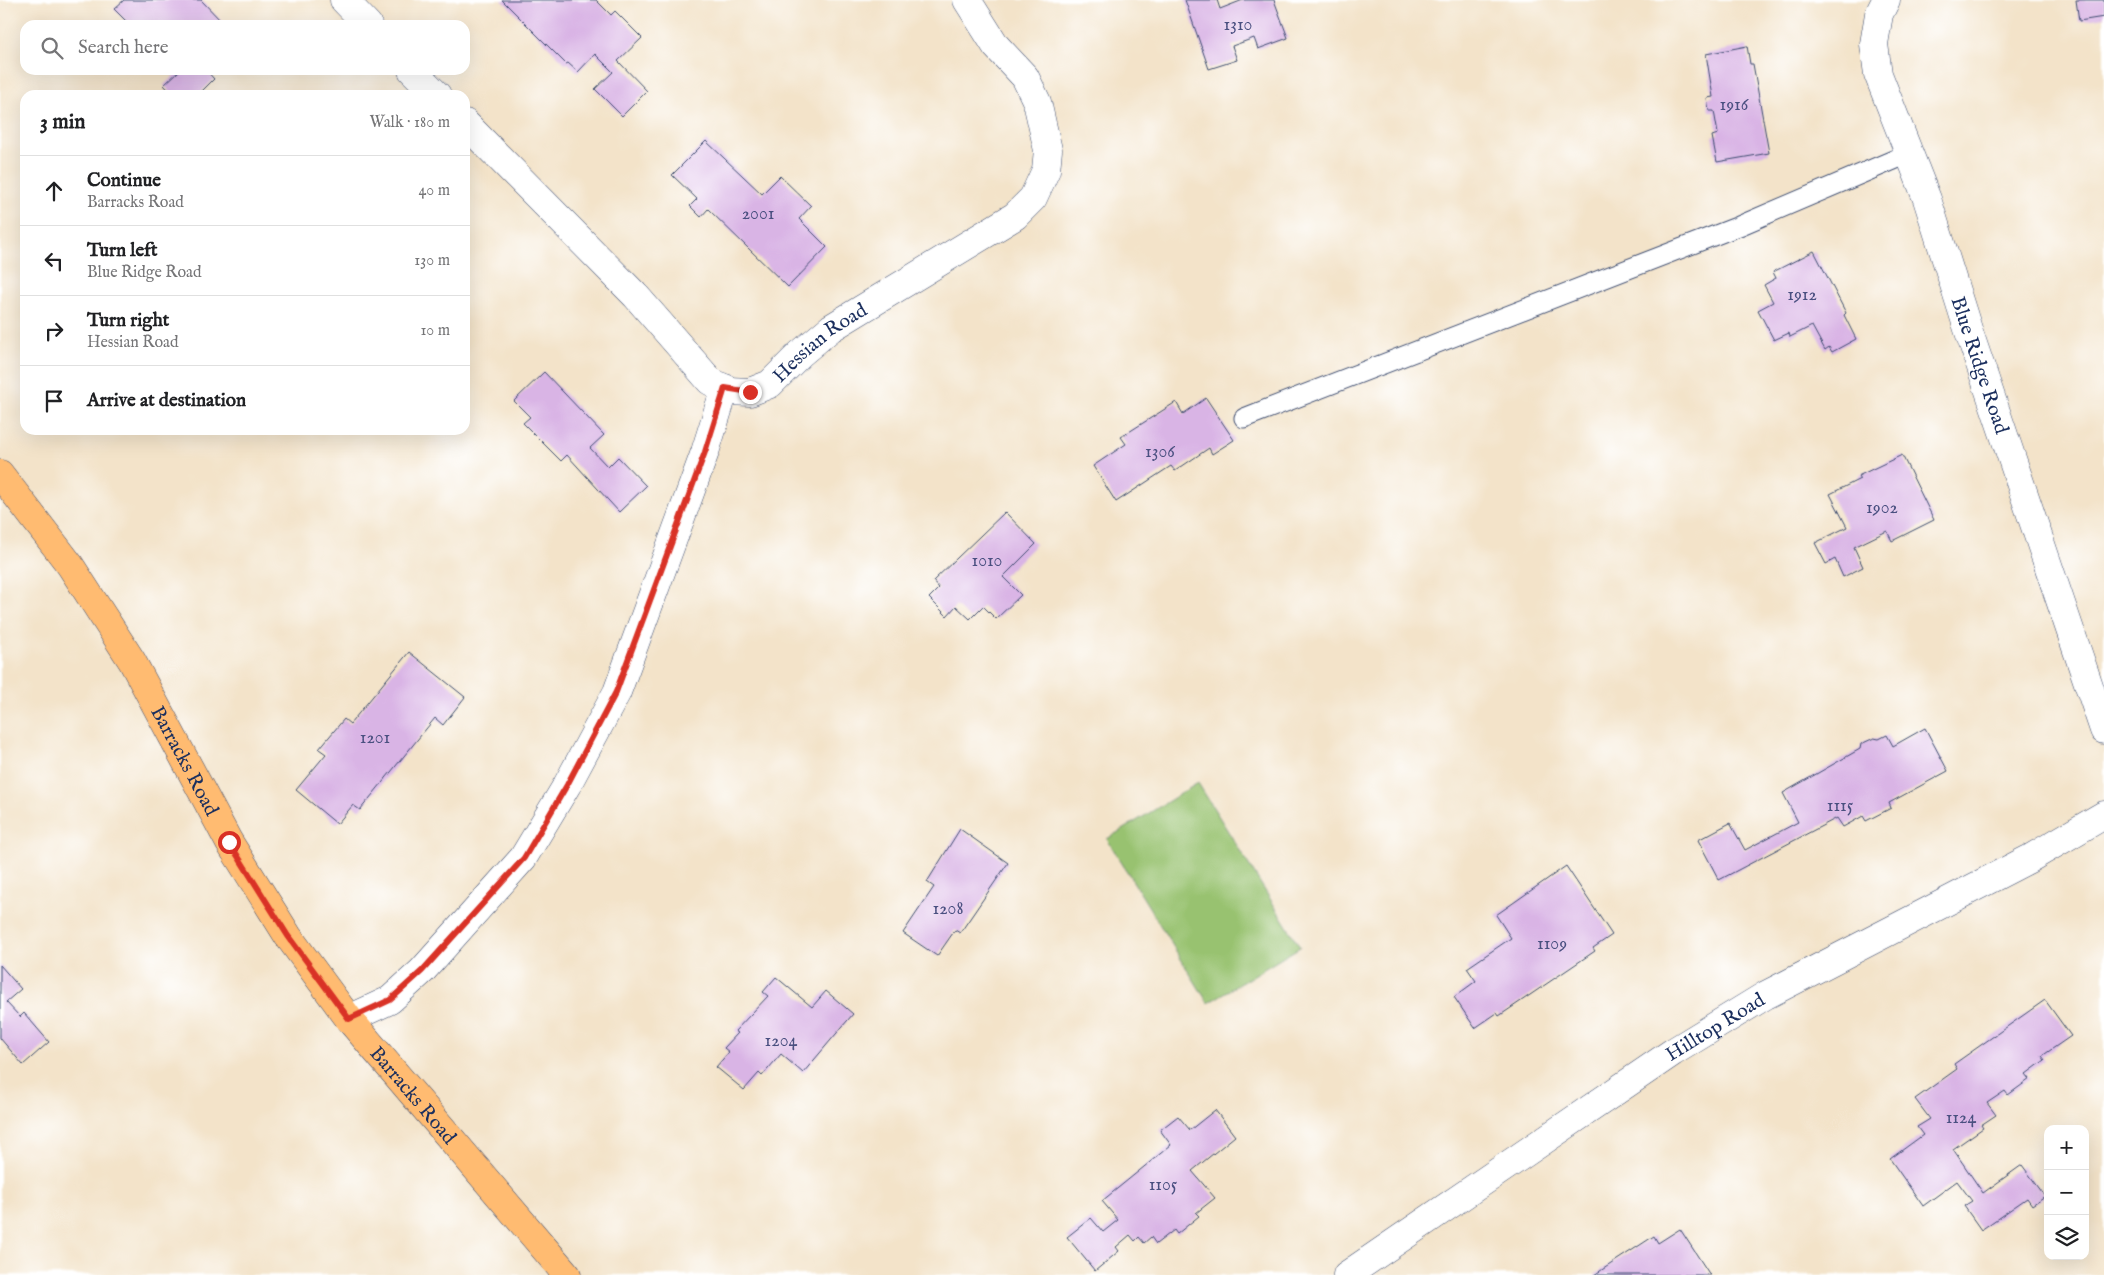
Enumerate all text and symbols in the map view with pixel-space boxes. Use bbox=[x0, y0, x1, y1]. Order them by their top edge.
house number: 1310 bbox=[1224, 14, 1252, 37]
search box bbox=[20, 20, 470, 75]
icon: search bbox=[38, 34, 66, 62]
text: Search here bbox=[78, 36, 169, 60]
house number: 1916 bbox=[1720, 94, 1749, 117]
text: 3 min bbox=[40, 109, 85, 136]
text: Walk · 180 m bbox=[369, 113, 450, 133]
text: Continue bbox=[87, 169, 161, 193]
icon: ahead bbox=[40, 177, 68, 205]
text: 40 m bbox=[418, 181, 450, 201]
text: Barracks Road bbox=[87, 193, 184, 213]
house number: 2001 bbox=[742, 203, 774, 226]
text: Turn left bbox=[87, 239, 158, 263]
icon: left bbox=[40, 247, 68, 275]
text: 130 m bbox=[414, 251, 450, 271]
text: Blue Ridge Road bbox=[87, 263, 202, 283]
house number: 1912 bbox=[1787, 284, 1817, 307]
street label: Blue Ridge Road bbox=[1945, 294, 2014, 438]
street label: Hessian Road bbox=[768, 298, 872, 388]
text: Turn right bbox=[87, 309, 169, 333]
icon: right bbox=[40, 317, 68, 345]
text: 10 m bbox=[420, 321, 450, 341]
text: Hessian Road bbox=[87, 333, 179, 353]
route end bbox=[739, 381, 762, 404]
icon: arrive bbox=[40, 387, 68, 415]
text: Arrive at destination bbox=[87, 389, 246, 413]
house number: 1306 bbox=[1145, 441, 1175, 464]
house number: 1902 bbox=[1866, 497, 1898, 520]
house number: 1010 bbox=[972, 550, 1002, 573]
street label: Barracks Road bbox=[144, 702, 224, 821]
house number: 1201 bbox=[360, 727, 390, 750]
house number: 1115 bbox=[1827, 795, 1854, 818]
route start bbox=[218, 831, 241, 854]
house number: 1208 bbox=[932, 898, 964, 921]
house number: 1109 bbox=[1537, 933, 1567, 956]
street label: Hilltop Road bbox=[1661, 988, 1770, 1067]
house number: 1204 bbox=[765, 1030, 798, 1053]
street label: Barracks Road bbox=[364, 1042, 461, 1150]
house number: 1124 bbox=[1946, 1107, 1977, 1130]
map controls bbox=[2044, 1125, 2089, 1260]
button: + bbox=[2044, 1125, 2089, 1170]
button: − bbox=[2044, 1170, 2089, 1215]
house number: 1105 bbox=[1149, 1174, 1178, 1197]
button: layers bbox=[2044, 1215, 2089, 1260]

